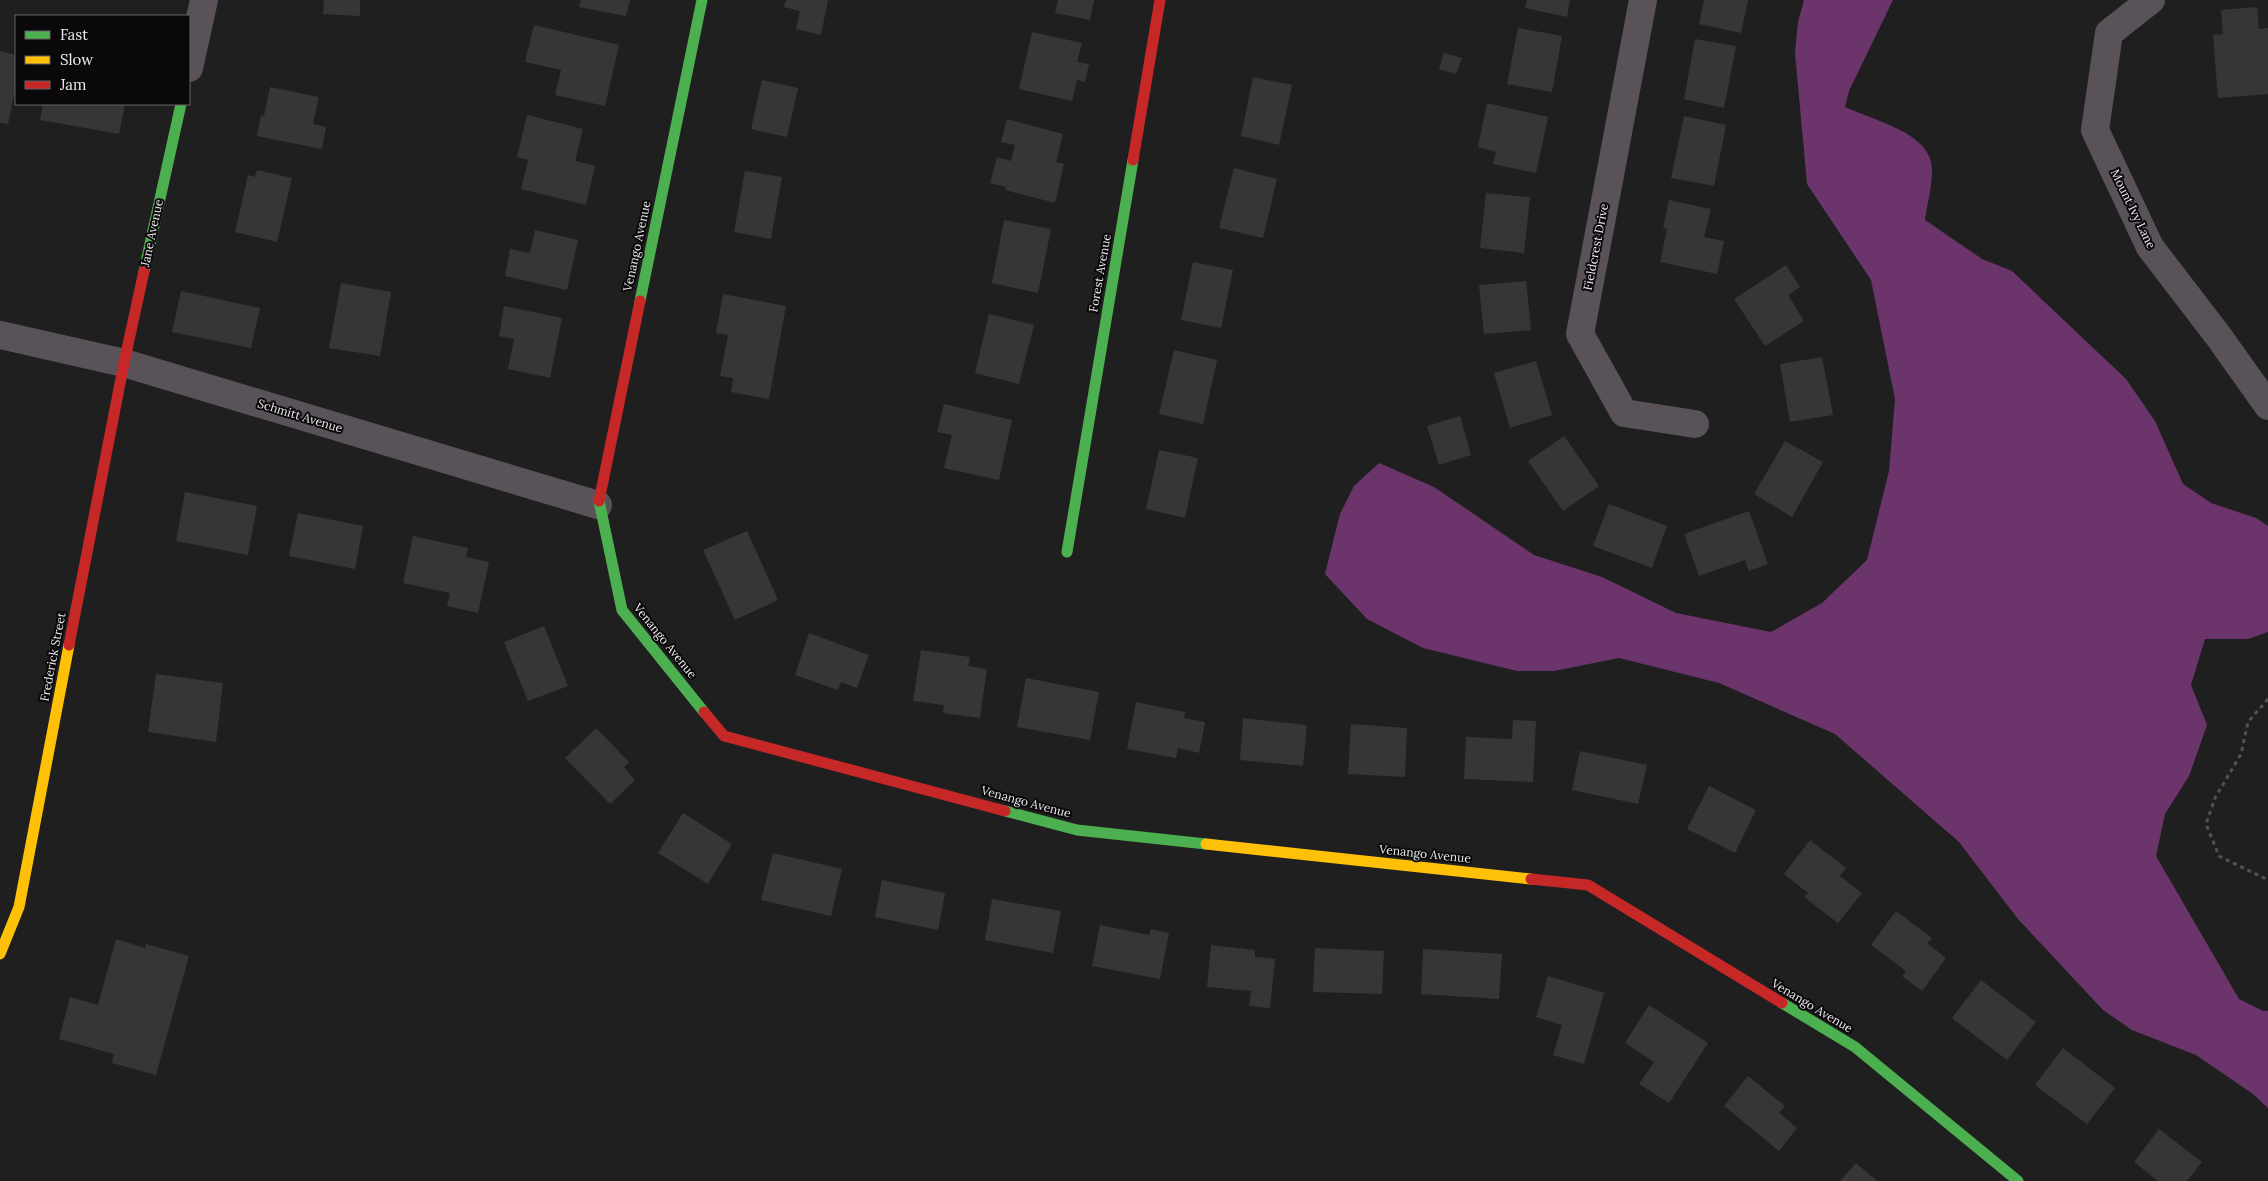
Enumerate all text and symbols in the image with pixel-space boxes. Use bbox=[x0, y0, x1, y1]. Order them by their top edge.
legend bbox=[15, 15, 190, 105]
text: Fast bbox=[60, 25, 88, 44]
text: Slow bbox=[60, 50, 93, 69]
text: Jam bbox=[59, 75, 87, 94]
street label: Mount Ivy Lane bbox=[2108, 167, 2159, 251]
street label: Jane Avenue bbox=[137, 198, 166, 269]
street label: Venango Avenue bbox=[619, 199, 654, 293]
street label: Fieldcrest Drive bbox=[1580, 202, 1611, 292]
street label: Forest Avenue bbox=[1085, 232, 1114, 313]
street label: Schmitt Avenue bbox=[256, 395, 345, 436]
street label: Venango Avenue bbox=[630, 599, 701, 682]
street label: Frederick Street bbox=[37, 611, 69, 703]
street label: Venango Avenue bbox=[979, 782, 1073, 821]
street label: Venango Avenue bbox=[1377, 841, 1472, 866]
street label: Venango Avenue bbox=[1768, 975, 1856, 1036]

